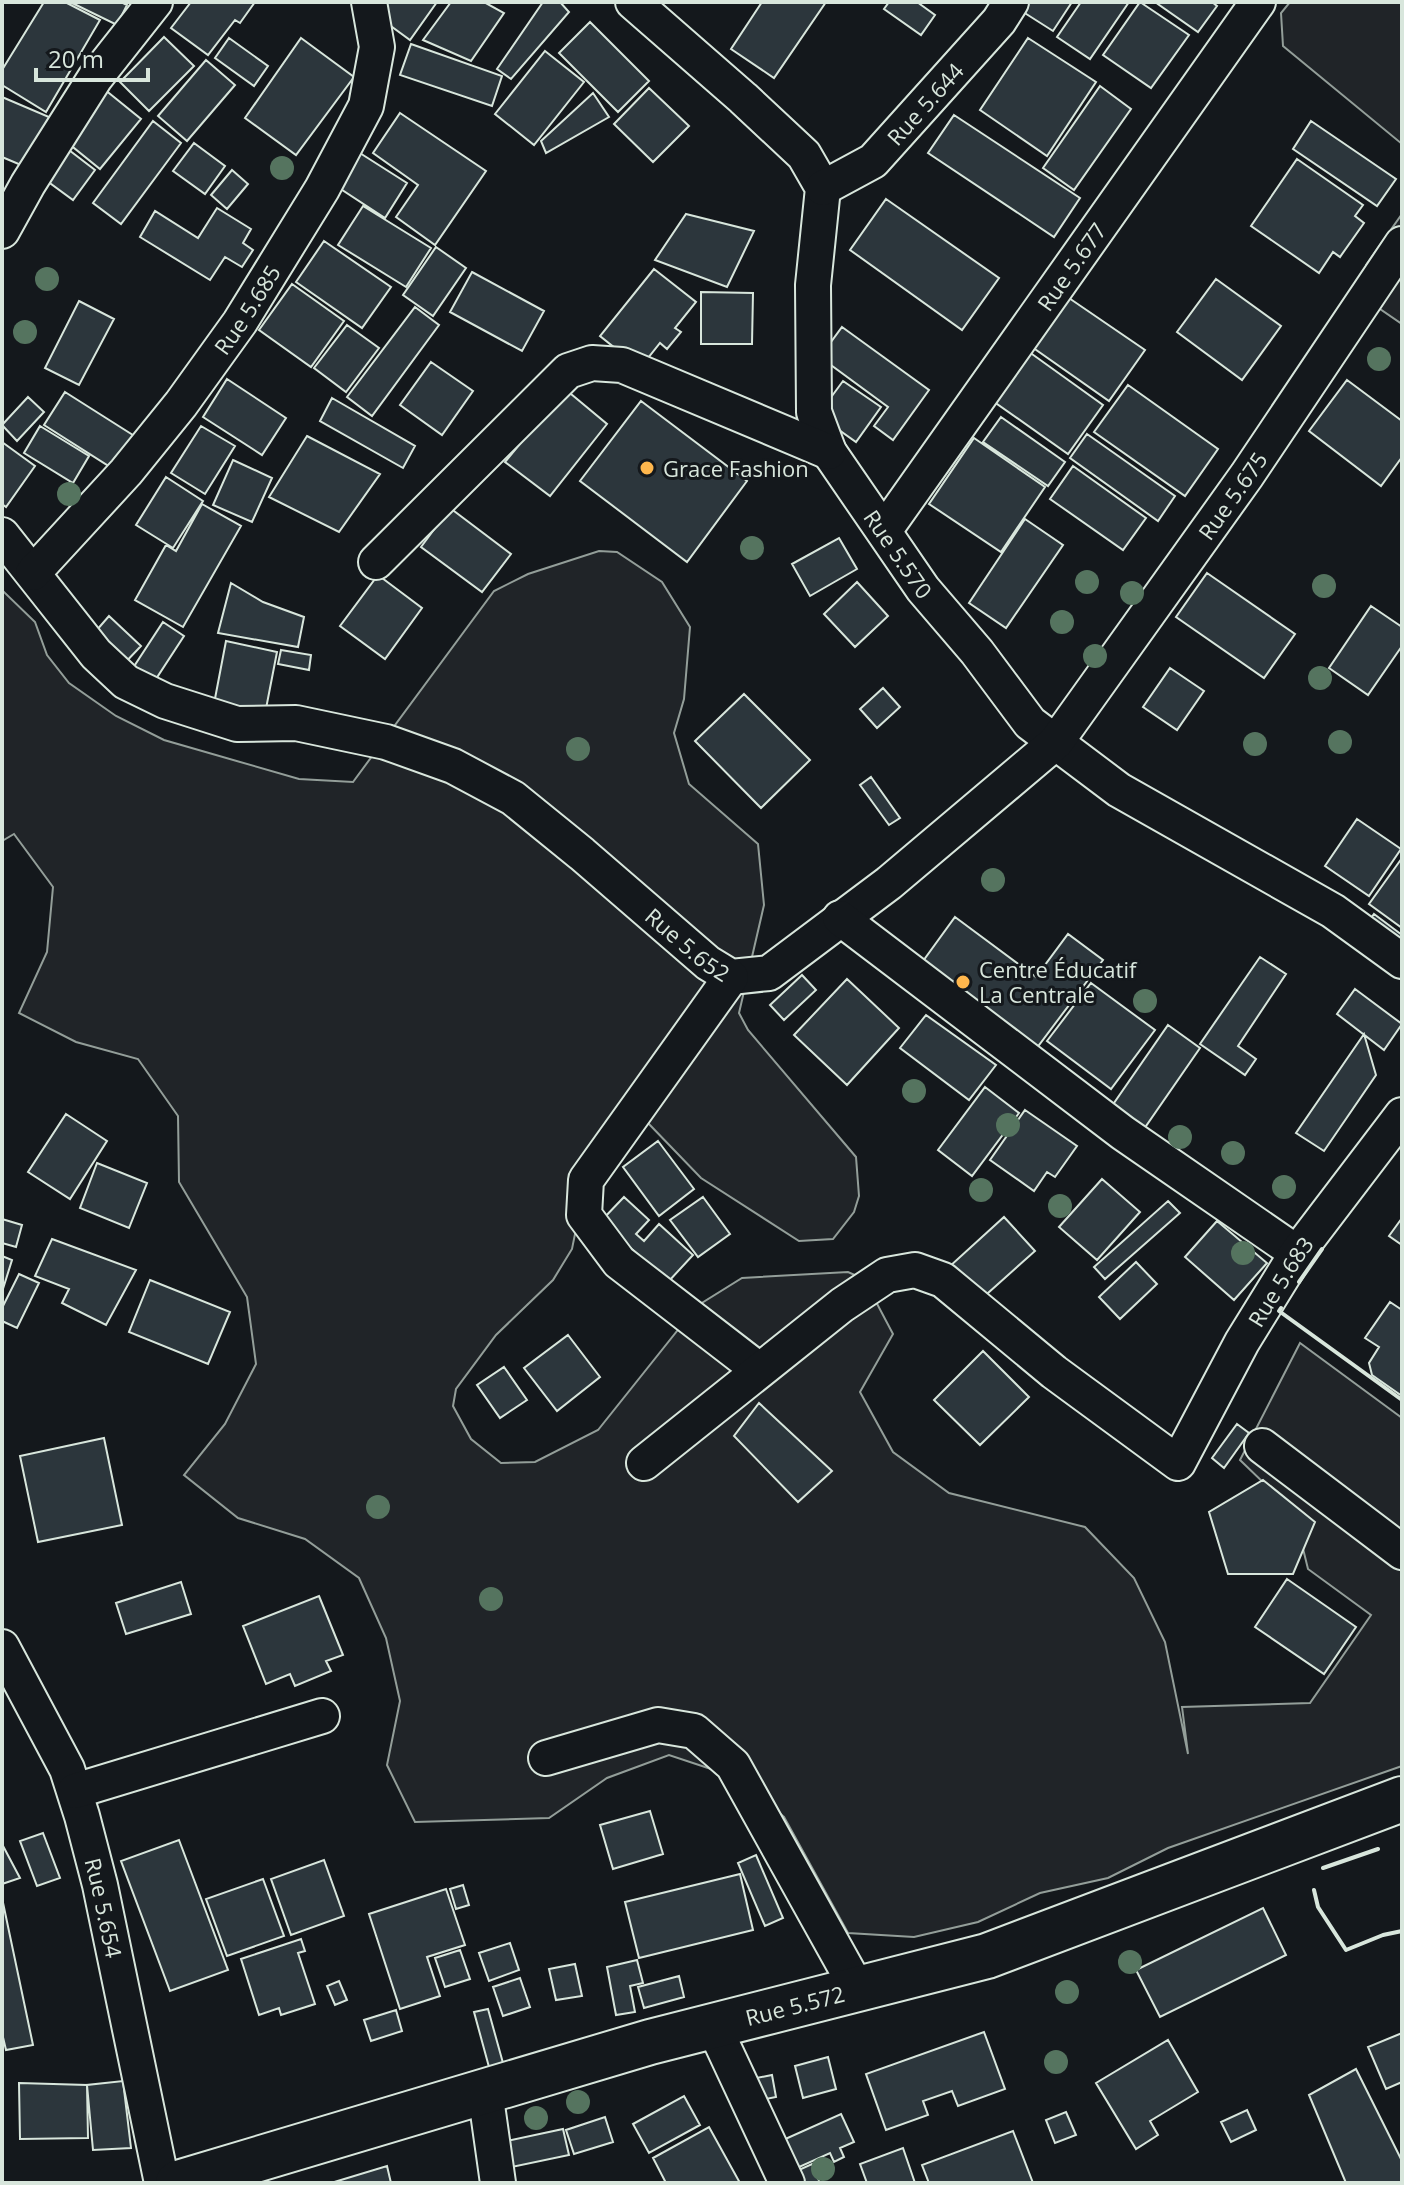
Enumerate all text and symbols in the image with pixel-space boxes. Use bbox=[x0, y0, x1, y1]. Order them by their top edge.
scale bar bbox=[36, 32, 148, 82]
text: 20 m bbox=[48, 42, 104, 75]
street label: Rue 5.644 bbox=[880, 56, 970, 151]
street label: Rue 5.677 bbox=[1030, 216, 1113, 316]
street label: Rue 5.685 bbox=[207, 259, 287, 360]
street label: Rue 5.675 bbox=[1191, 446, 1274, 545]
place label: Grace Fashion bbox=[663, 453, 809, 483]
marker: Grace Fashion bbox=[638, 459, 656, 477]
street label: Rue 5.570 bbox=[858, 503, 939, 605]
street label: Rue 5.652 bbox=[639, 901, 736, 988]
place label: Centre Éducatif La Centrale bbox=[979, 954, 1138, 1009]
marker: Centre Éducatif La Centrale bbox=[954, 973, 972, 991]
street label: Rue 5.683 bbox=[1240, 1230, 1320, 1332]
street label: Rue 5.654 bbox=[79, 1855, 130, 1961]
street label: Rue 5.572 bbox=[742, 1978, 848, 2032]

